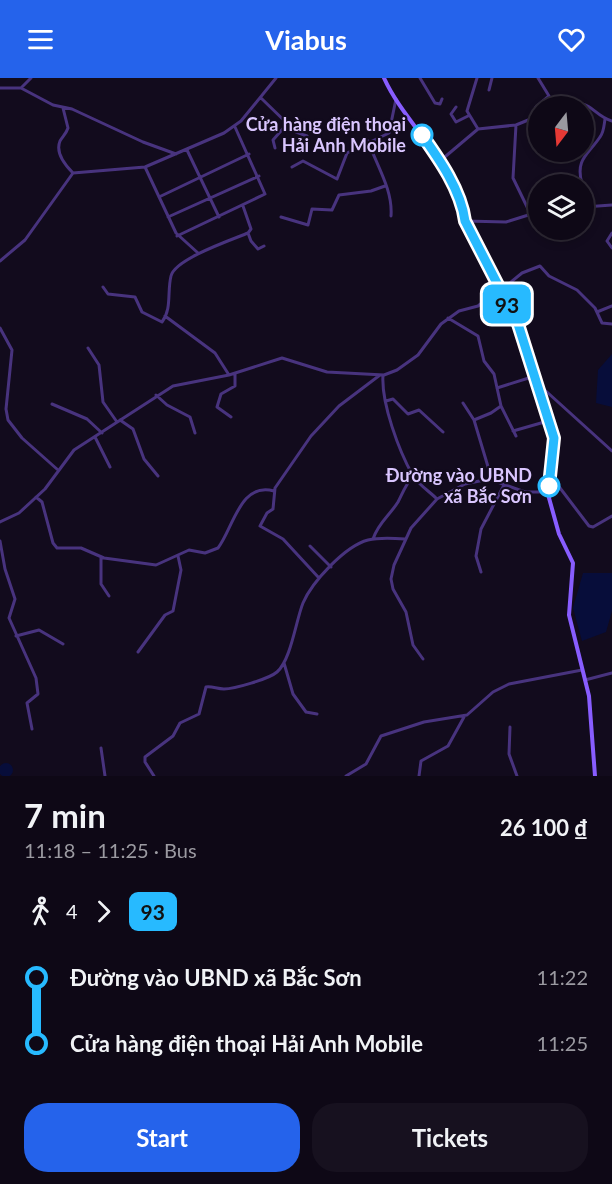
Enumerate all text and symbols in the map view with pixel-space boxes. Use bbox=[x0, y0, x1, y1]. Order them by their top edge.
icon: menu bbox=[24, 23, 57, 56]
text: Viabus bbox=[265, 23, 347, 56]
icon: heart bbox=[555, 23, 588, 56]
north arrow bbox=[528, 96, 594, 162]
map controls bbox=[528, 96, 594, 240]
place label: Cửa hàng điện thoại Hải Anh Mobile bbox=[246, 113, 406, 156]
marker: Cửa hàng điện thoại Hải Anh Mobile bbox=[411, 124, 433, 146]
button: layers bbox=[528, 174, 594, 240]
line badge: 93 bbox=[480, 284, 534, 324]
text: 93 bbox=[495, 292, 519, 317]
place label: Đường vào UBND xã Bắc Sơn bbox=[385, 464, 532, 507]
marker: Đường vào UBND xã Bắc Sơn bbox=[538, 475, 560, 497]
text: 7 min bbox=[24, 795, 106, 835]
text: 26 100 ₫ bbox=[500, 814, 588, 841]
text: 11:18 – 11:25 · Bus bbox=[24, 838, 197, 862]
icon: walk bbox=[24, 895, 57, 928]
icon: forward bbox=[87, 895, 120, 928]
text: 4 bbox=[66, 899, 78, 923]
text: 93 bbox=[141, 899, 165, 924]
text: Đường vào UBND xã Bắc Sơn bbox=[70, 964, 362, 991]
text: 11:22 bbox=[537, 965, 588, 989]
text: Cửa hàng điện thoại Hải Anh Mobile bbox=[70, 1030, 423, 1057]
text: 11:25 bbox=[537, 1031, 588, 1055]
button: Start bbox=[24, 1103, 300, 1172]
button: Tickets bbox=[312, 1103, 588, 1172]

